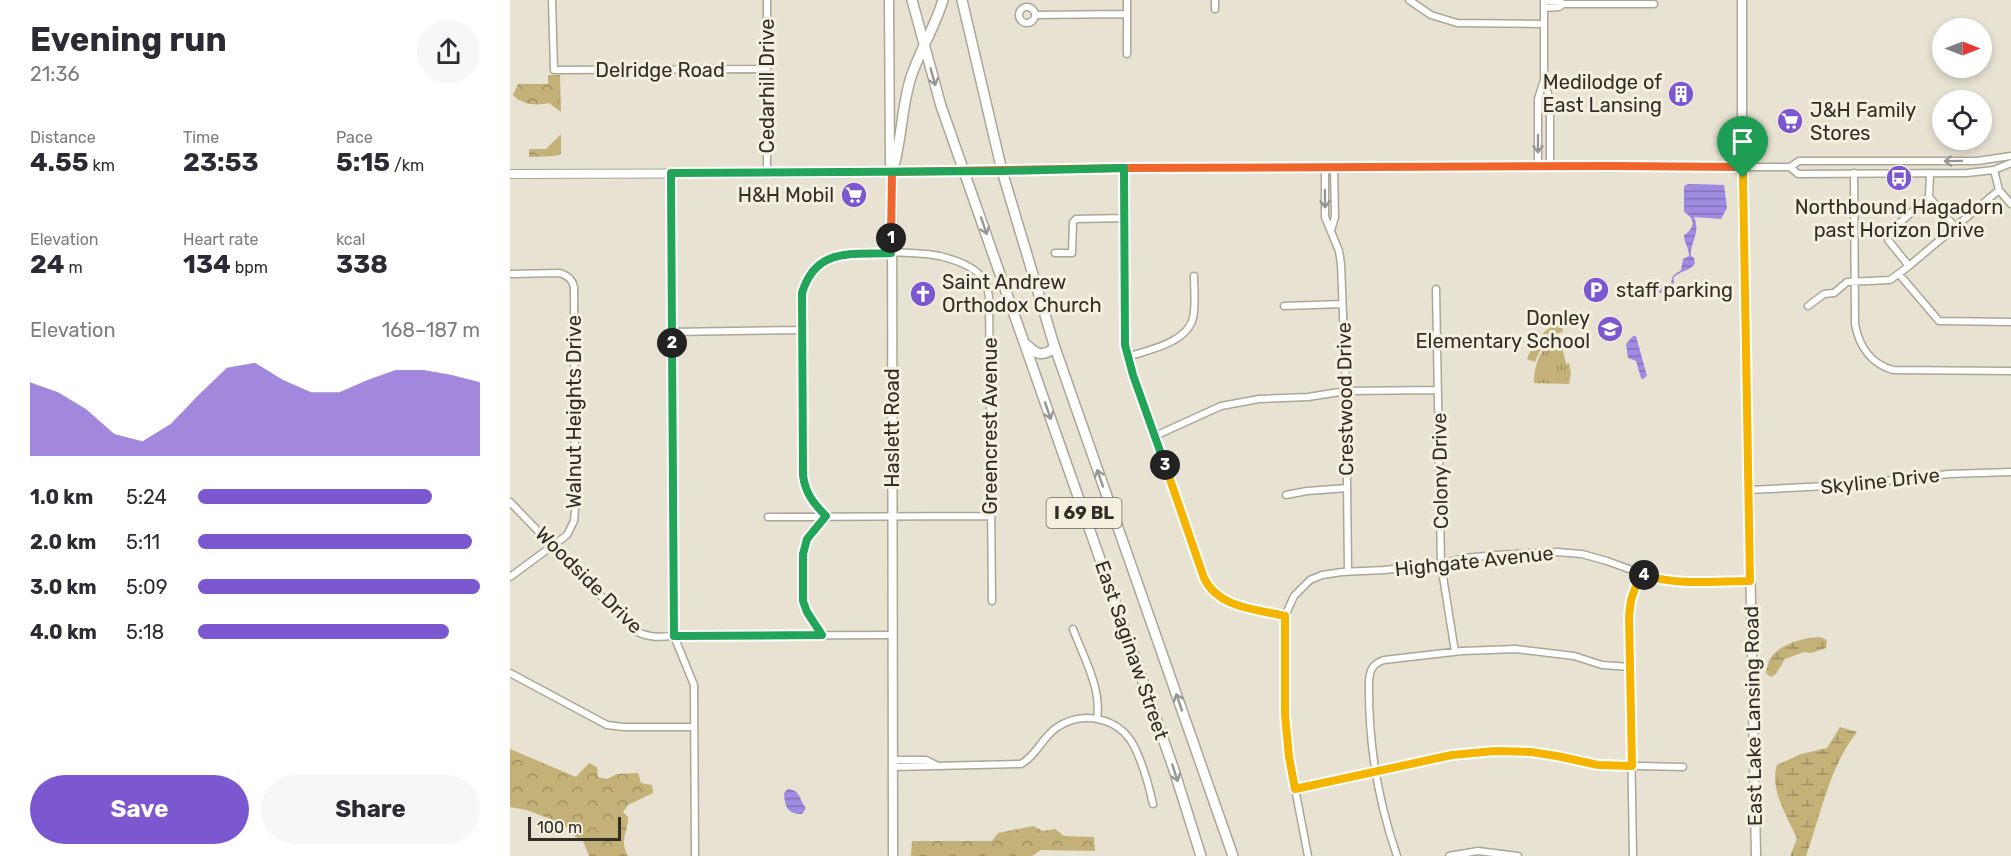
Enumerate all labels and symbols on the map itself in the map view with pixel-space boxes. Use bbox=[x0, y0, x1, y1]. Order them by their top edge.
north arrow bbox=[1932, 18, 1992, 78]
street label: Cedarhill Drive bbox=[755, 19, 779, 153]
street label: Delridge Road bbox=[595, 58, 725, 82]
one-way arrow bbox=[927, 67, 939, 86]
place label: Medilodge of East Lansing bbox=[1542, 70, 1662, 117]
building icon: Medilodge of East Lansing bbox=[1666, 79, 1696, 109]
place label: J&H Family Stores bbox=[1810, 98, 1916, 145]
supermarket icon: J&H Family Stores bbox=[1775, 106, 1805, 136]
pin bbox=[1717, 116, 1768, 178]
one-way arrow bbox=[1532, 133, 1544, 153]
one-way arrow bbox=[1944, 156, 1964, 167]
bus stop icon: Northbound Hagadorn past Horizon Drive bbox=[1884, 163, 1914, 193]
supermarket icon: H&H Mobil bbox=[839, 180, 869, 210]
place label: H&H Mobil bbox=[738, 183, 834, 207]
one-way arrow bbox=[1319, 188, 1331, 208]
place label: Northbound Hagadorn past Horizon Drive bbox=[1795, 195, 2003, 242]
one-way arrow bbox=[980, 217, 991, 235]
pin: 1 bbox=[876, 223, 906, 253]
place label: Saint Andrew Orthodox Church bbox=[942, 270, 1102, 317]
parking icon: staff parking bbox=[1581, 275, 1611, 305]
place label: staff parking bbox=[1616, 278, 1733, 302]
church icon: Saint Andrew Orthodox Church bbox=[908, 279, 938, 309]
place label: Donley Elementary School bbox=[1416, 306, 1590, 353]
school or university icon: Donley Elementary School bbox=[1595, 314, 1625, 344]
street label: Walnut Heights Drive bbox=[562, 315, 586, 509]
street label: Crestwood Drive bbox=[1332, 322, 1358, 476]
pin: 2 bbox=[657, 328, 687, 358]
street label: Greencrest Avenue bbox=[978, 337, 1002, 515]
street label: Haslett Road bbox=[880, 368, 904, 488]
one-way arrow bbox=[1044, 401, 1055, 419]
street label: Colony Drive bbox=[1427, 413, 1453, 529]
pin: 3 bbox=[1150, 450, 1180, 480]
street label: Skyline Drive bbox=[1819, 463, 1941, 499]
one-way arrow bbox=[1094, 469, 1105, 488]
road number: I 69 BL bbox=[1046, 498, 1122, 528]
street label: Woodside Drive bbox=[530, 521, 648, 639]
street label: Highgate Avenue bbox=[1393, 541, 1555, 581]
street label: East Saginaw Street bbox=[1090, 557, 1174, 743]
pin: 4 bbox=[1629, 560, 1659, 590]
street label: East Lake Lansing Road bbox=[1739, 606, 1767, 826]
one-way arrow bbox=[1172, 693, 1183, 712]
one-way arrow bbox=[1170, 763, 1181, 782]
scale bar bbox=[528, 814, 621, 842]

